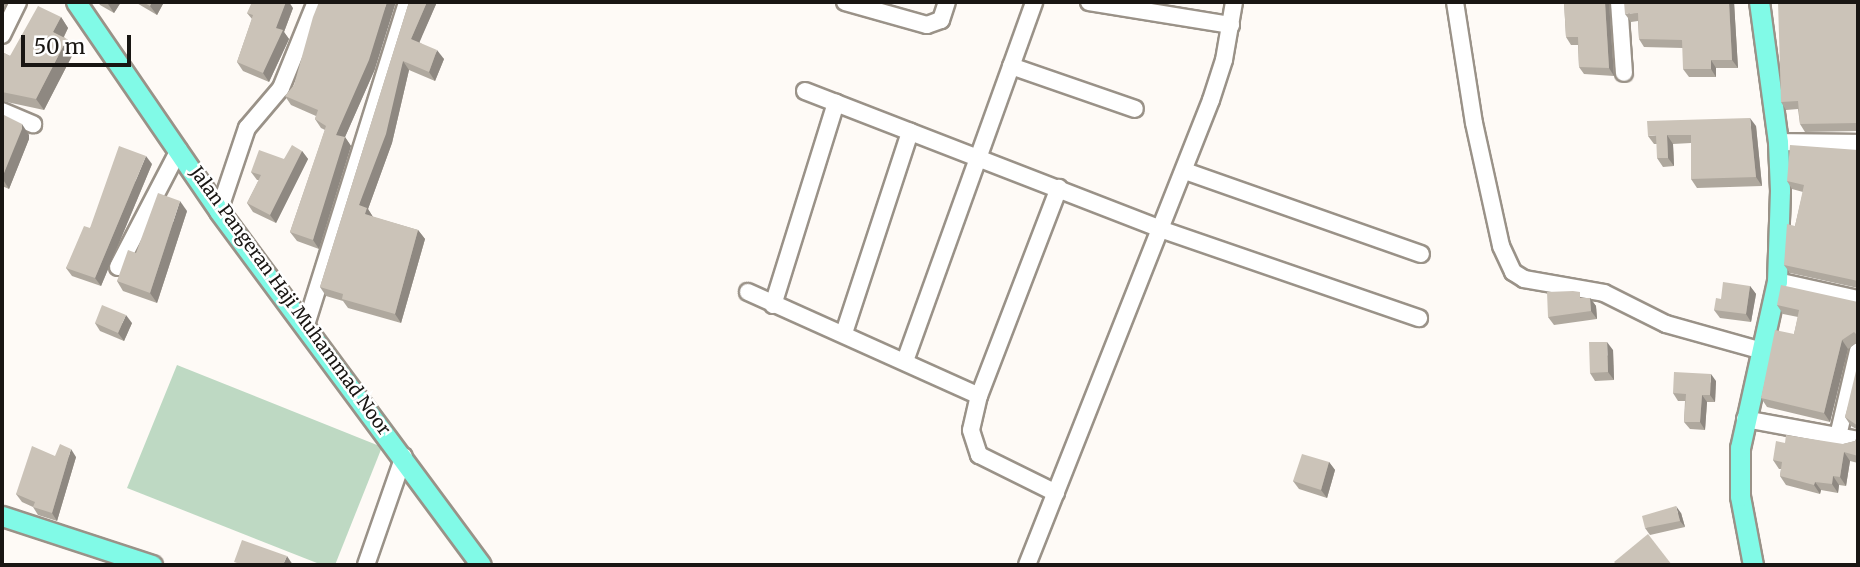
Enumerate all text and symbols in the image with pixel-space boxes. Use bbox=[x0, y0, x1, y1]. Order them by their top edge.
scale bar bbox=[24, 21, 135, 65]
text: 50 m bbox=[34, 33, 85, 60]
street label: Jalan Pangeran Haji Muhammad Noor bbox=[185, 162, 395, 440]

